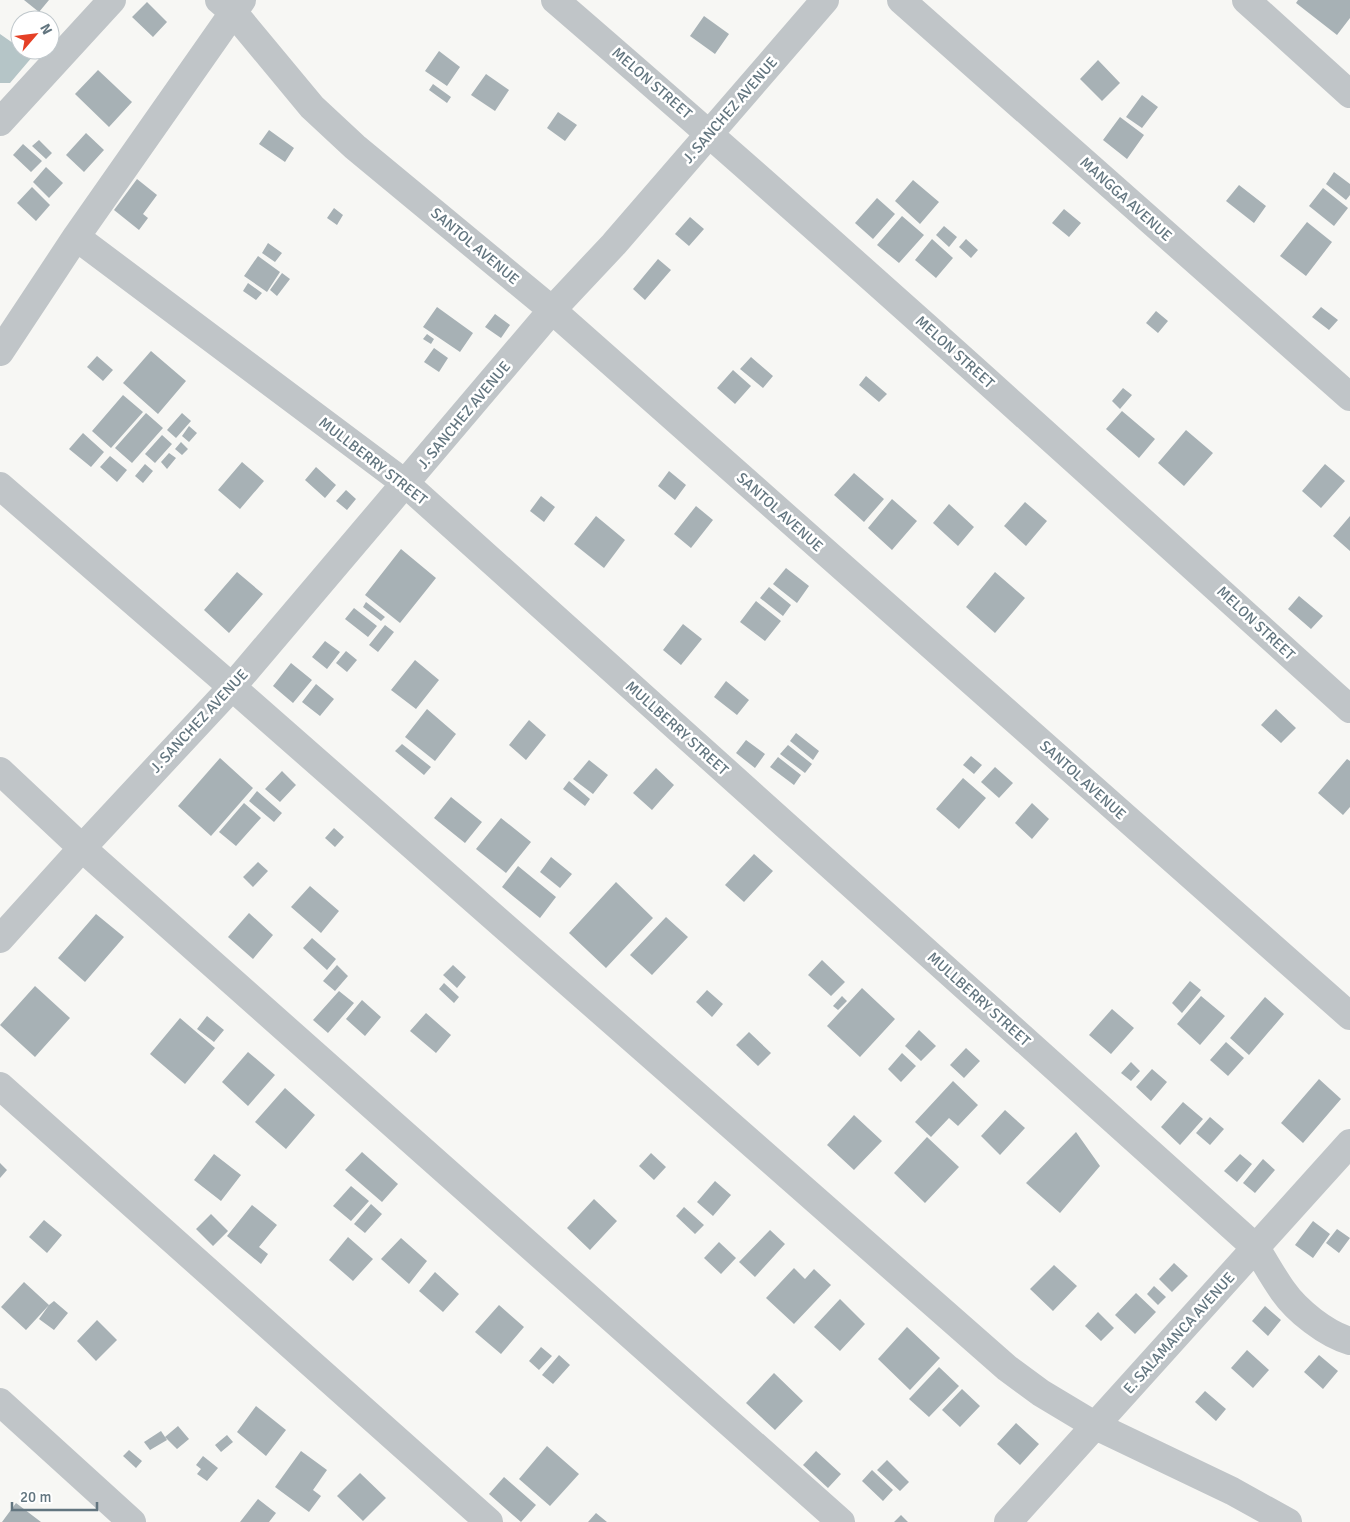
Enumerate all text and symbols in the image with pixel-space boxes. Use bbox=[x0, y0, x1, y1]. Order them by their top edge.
north arrow bbox=[10, 10, 60, 60]
text: N bbox=[36, 21, 56, 37]
street label: MELON STREET bbox=[608, 43, 696, 123]
street label: J. SANCHEZ AVENUE bbox=[679, 53, 781, 167]
street label: MANGGA AVENUE bbox=[1076, 153, 1176, 245]
street label: SANTOL AVENUE bbox=[427, 204, 523, 288]
street label: MELON STREET bbox=[912, 312, 999, 393]
street label: J. SANCHEZ AVENUE bbox=[414, 358, 514, 472]
street label: MULLBERRY STREET bbox=[315, 413, 431, 509]
street label: SANTOL AVENUE bbox=[733, 469, 827, 555]
street label: MELON STREET bbox=[1213, 582, 1299, 664]
street label: J. SANCHEZ AVENUE bbox=[146, 666, 252, 776]
street label: MULLBERRY STREET bbox=[622, 677, 733, 779]
street label: SANTOL AVENUE bbox=[1036, 737, 1130, 823]
street label: MULLBERRY STREET bbox=[924, 948, 1035, 1050]
street label: E. SALAMANCA AVENUE bbox=[1120, 1269, 1238, 1397]
scale bar bbox=[12, 1480, 98, 1512]
text: 20 m bbox=[20, 1488, 51, 1506]

